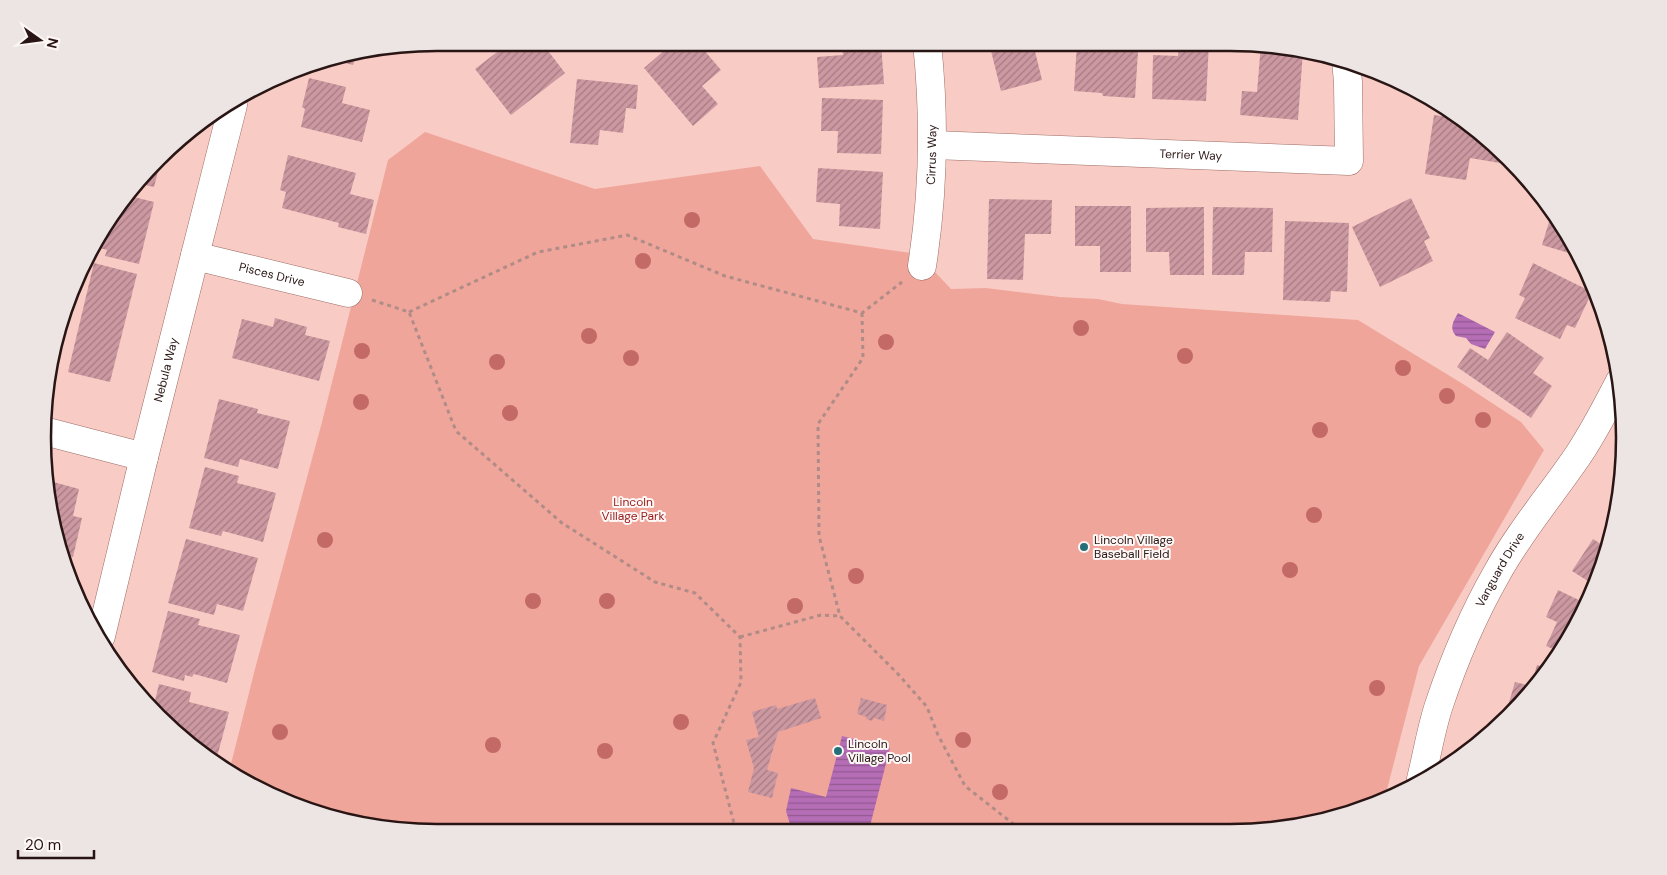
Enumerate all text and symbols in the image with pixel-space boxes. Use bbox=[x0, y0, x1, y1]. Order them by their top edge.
north arrow bbox=[15, 15, 65, 65]
text: N bbox=[43, 36, 63, 50]
street label: Cirrus Way bbox=[923, 124, 940, 185]
street label: Terrier Way bbox=[1159, 146, 1223, 164]
street label: Pisces Drive bbox=[237, 259, 307, 290]
street label: Nebula Way bbox=[150, 336, 182, 404]
park label: Lincoln Village Park bbox=[602, 494, 664, 524]
street label: Vanguard Drive bbox=[1472, 529, 1528, 610]
place label: Lincoln Village Baseball Field bbox=[1094, 532, 1173, 562]
marker: Lincoln Village Baseball Field bbox=[1078, 541, 1090, 553]
place label: Lincoln Village Pool bbox=[848, 736, 911, 766]
marker: Lincoln Village Pool bbox=[832, 745, 844, 757]
scale bar bbox=[18, 828, 94, 860]
text: 20 m bbox=[25, 835, 61, 855]

